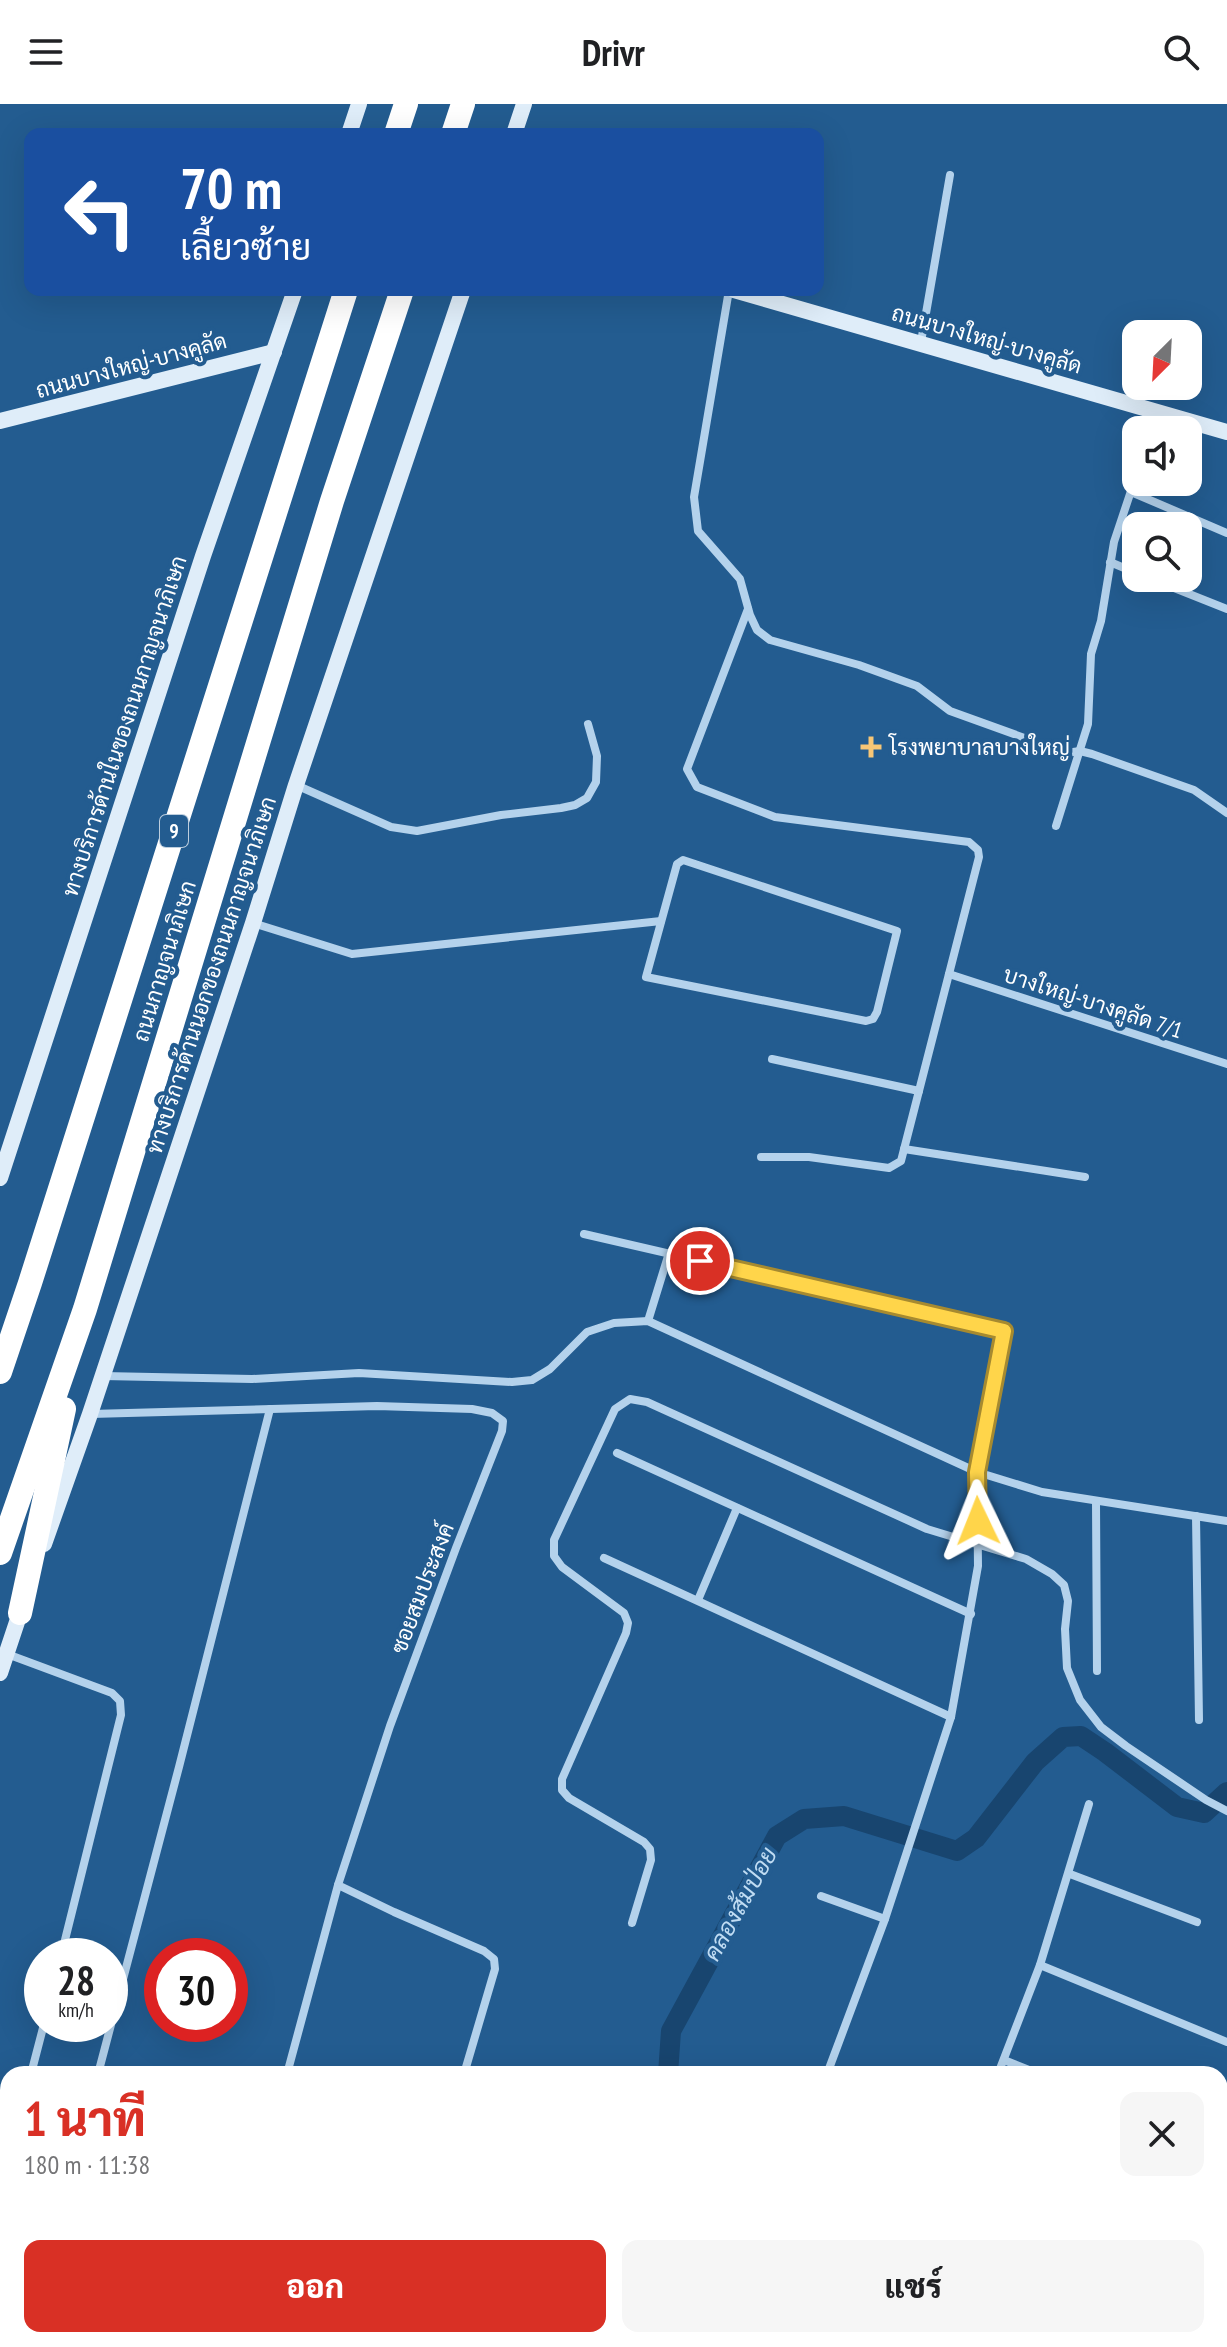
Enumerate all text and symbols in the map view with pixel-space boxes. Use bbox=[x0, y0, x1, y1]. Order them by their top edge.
text: Drivr bbox=[582, 29, 645, 76]
icon: menu bbox=[24, 30, 68, 74]
icon: search bbox=[1159, 30, 1203, 74]
text: 70 m bbox=[180, 152, 282, 224]
icon: left bbox=[48, 160, 152, 264]
text: เลี้ยวซ้าย bbox=[180, 223, 311, 270]
street label: ถนนบางใหญ่-บางคูลัด bbox=[888, 298, 1085, 381]
north arrow bbox=[1122, 320, 1202, 400]
map controls bbox=[1122, 320, 1202, 592]
street label: ถนนบางใหญ่-บางคูลัด bbox=[32, 326, 230, 406]
button: sound bbox=[1122, 416, 1202, 496]
button: search bbox=[1122, 512, 1202, 592]
street label: ทางบริการด้านในของถนนกาญจนาภิเษก bbox=[55, 552, 193, 900]
place label: โรงพยาบาลบางใหญ่ bbox=[888, 733, 1070, 761]
marker: โรงพยาบาลบางใหญ่ bbox=[860, 736, 882, 758]
street label: ทางบริการด้านนอกของถนนกาญจนาภิเษก bbox=[140, 793, 282, 1157]
road number: 9 bbox=[160, 815, 188, 847]
street label: ถนนกาญจนาภิเษก bbox=[126, 877, 202, 1045]
street label: บางใหญ่-บางคูลัด 7/1 bbox=[999, 960, 1186, 1046]
pin bbox=[666, 1227, 734, 1295]
icon: arrive bbox=[678, 1239, 722, 1283]
position arrow bbox=[936, 1479, 1020, 1563]
street label: ซอยสมประสงค์ bbox=[384, 1519, 460, 1657]
water label: คลองส้มป่อย bbox=[696, 1841, 784, 1966]
speed limit sign: 30 bbox=[144, 1938, 248, 2042]
text: 28 bbox=[57, 1954, 95, 2006]
text: km/h bbox=[58, 1997, 94, 2023]
text: 1 นาที bbox=[24, 2087, 146, 2149]
button: close bbox=[1120, 2092, 1204, 2176]
text: 180 m · 11:38 bbox=[24, 2148, 150, 2181]
button: ออก bbox=[24, 2240, 606, 2332]
button: แชร์ bbox=[622, 2240, 1204, 2332]

